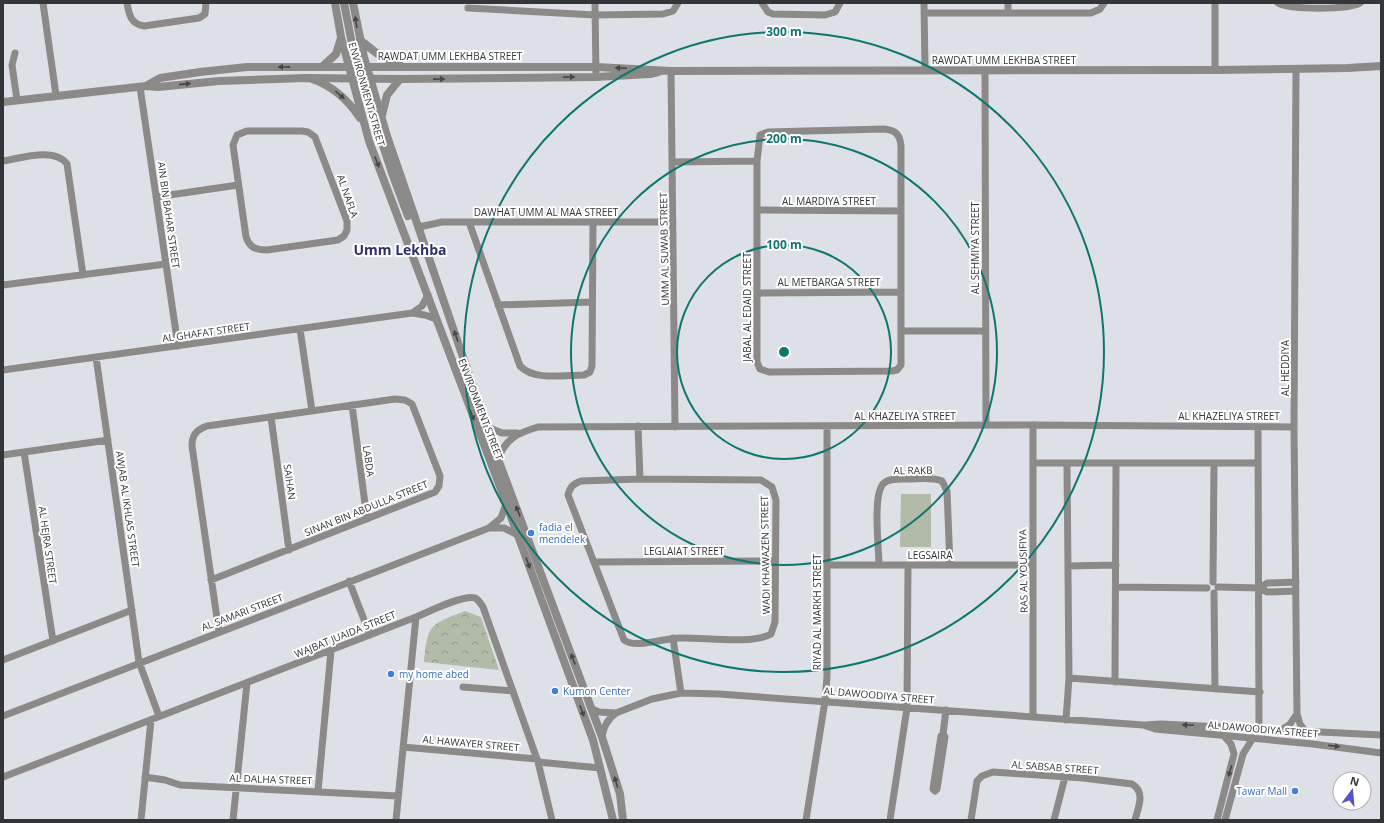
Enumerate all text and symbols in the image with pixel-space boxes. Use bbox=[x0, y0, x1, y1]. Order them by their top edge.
one-way arrow bbox=[353, 16, 359, 28]
text: 300 m bbox=[766, 23, 802, 40]
street label: ENVIRONMENT STREET bbox=[345, 41, 389, 148]
street label: RAWDAT UMM LEKHBA STREET bbox=[378, 49, 523, 63]
street label: RAWDAT UMM LEKHBA STREET bbox=[932, 53, 1077, 67]
one-way arrow bbox=[277, 64, 290, 70]
one-way arrow bbox=[615, 64, 627, 71]
one-way arrow bbox=[563, 74, 576, 80]
one-way arrow bbox=[433, 76, 446, 82]
one-way arrow bbox=[179, 81, 191, 87]
one-way arrow bbox=[335, 91, 346, 100]
text: 200 m bbox=[766, 130, 802, 147]
one-way arrow bbox=[375, 157, 381, 169]
street label: AIN BIN BAHAR STREET bbox=[155, 161, 183, 270]
street label: AL NAFLA bbox=[334, 173, 362, 220]
street label: UMM AL SUWAB STREET bbox=[656, 192, 672, 306]
street label: AL MARDIYA STREET bbox=[782, 194, 876, 208]
street label: AL SEHMIYA STREET bbox=[968, 201, 982, 294]
street label: DAWHAT UMM AL MAA STREET bbox=[474, 205, 619, 219]
text: 100 m bbox=[766, 236, 802, 253]
district label: Umm Lekhba bbox=[353, 240, 447, 259]
street label: JABAL AL EDAID STREET bbox=[740, 252, 754, 363]
street label: AL METBARGA STREET bbox=[777, 275, 881, 289]
street label: AL GHAFAT STREET bbox=[161, 319, 251, 345]
one-way arrow bbox=[453, 329, 459, 341]
street label: AL HEDDIYA bbox=[1278, 339, 1292, 396]
centre of rings bbox=[777, 345, 791, 359]
street label: ENVIRONMENT STREET bbox=[455, 356, 507, 462]
one-way arrow bbox=[470, 409, 476, 421]
street label: AL KHAZELIYA STREET bbox=[854, 409, 956, 423]
street label: AL KHAZELIYA STREET bbox=[1178, 409, 1280, 423]
street label: LABDA bbox=[360, 444, 378, 478]
street label: AWJAB AL IKHLAS STREET bbox=[113, 450, 143, 569]
street label: SAIHAN bbox=[281, 463, 299, 501]
street label: AL RAKB bbox=[893, 463, 933, 477]
street label: SINAN BIN ABDULLA STREET bbox=[302, 477, 430, 539]
street label: WADI KHAWAZEN STREET bbox=[757, 495, 773, 615]
one-way arrow bbox=[515, 504, 521, 516]
street label: AL HEJRA STREET bbox=[36, 505, 60, 585]
place label: fadia el mendelek bbox=[539, 520, 586, 546]
marker: fadia el mendelek bbox=[526, 528, 536, 538]
street label: RAS AL YOUSIFIYA bbox=[1015, 528, 1031, 613]
street label: LEGLAIAT STREET bbox=[644, 544, 725, 558]
street label: LEGSAIRA bbox=[907, 548, 953, 562]
street label: RIYAD AL MARKH STREET bbox=[810, 553, 824, 670]
one-way arrow bbox=[525, 557, 531, 569]
street label: AL SAMARI STREET bbox=[199, 590, 285, 634]
street label: WAJBAT JUAIDA STREET bbox=[292, 607, 398, 661]
one-way arrow bbox=[570, 653, 576, 665]
place label: my home abed bbox=[399, 667, 469, 681]
marker: my home abed bbox=[386, 669, 396, 679]
street label: AL DAWOODIYA STREET bbox=[823, 683, 935, 707]
place label: Kumon Center bbox=[563, 684, 631, 698]
marker: Kumon Center bbox=[550, 686, 560, 696]
one-way arrow bbox=[579, 706, 585, 718]
street label: AL DAWOODIYA STREET bbox=[1207, 717, 1319, 741]
one-way arrow bbox=[1181, 722, 1194, 728]
street label: AL HAWAYER STREET bbox=[422, 732, 520, 754]
one-way arrow bbox=[1328, 743, 1340, 749]
street label: AL SABSAB STREET bbox=[1011, 757, 1099, 777]
one-way arrow bbox=[1227, 766, 1233, 778]
street label: AL DALHA STREET bbox=[229, 771, 313, 787]
north arrow bbox=[1332, 771, 1372, 811]
text: N bbox=[1349, 772, 1361, 789]
one-way arrow bbox=[613, 776, 619, 788]
place label: Tawar Mall bbox=[1236, 784, 1287, 798]
marker: Tawar Mall bbox=[1290, 786, 1300, 796]

